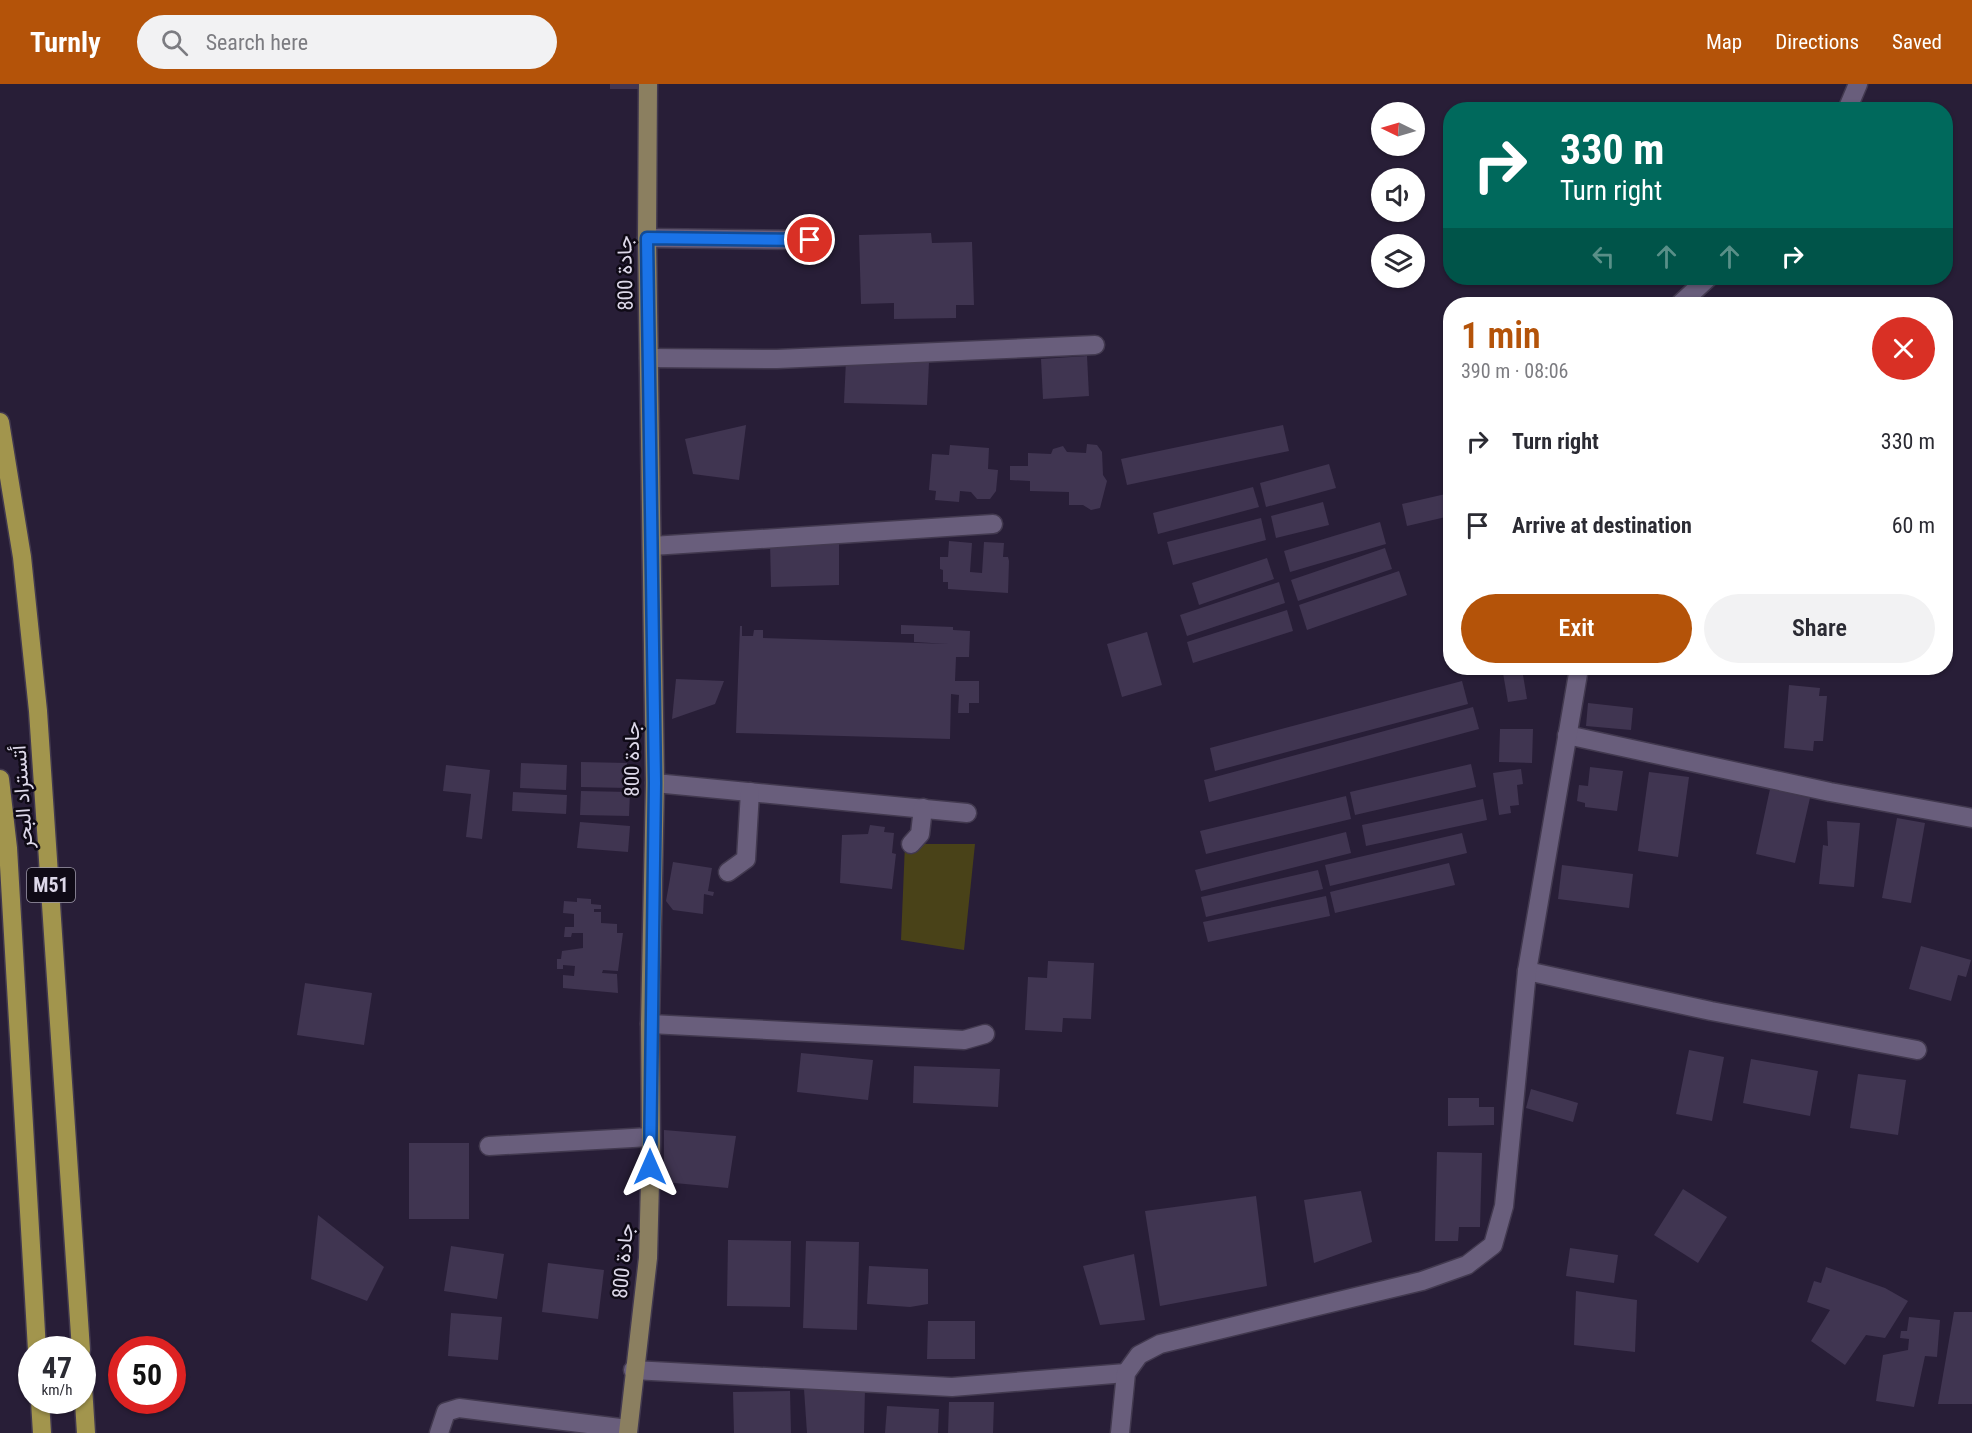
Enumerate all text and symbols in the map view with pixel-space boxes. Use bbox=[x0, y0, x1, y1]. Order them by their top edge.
search box bbox=[137, 15, 557, 69]
text: Turnly bbox=[30, 26, 101, 59]
icon: search bbox=[158, 26, 191, 59]
text: Search here bbox=[206, 30, 308, 55]
text: Map bbox=[1706, 30, 1742, 54]
text: Directions bbox=[1775, 30, 1859, 54]
text: Saved bbox=[1892, 30, 1942, 54]
north arrow bbox=[1371, 102, 1425, 156]
map controls bbox=[1371, 102, 1425, 288]
text: 330 m bbox=[1560, 125, 1665, 174]
icon: right bbox=[1461, 126, 1539, 204]
button: sound bbox=[1371, 168, 1425, 222]
text: Turn right bbox=[1560, 175, 1662, 207]
pin bbox=[784, 214, 835, 265]
icon: arrive bbox=[793, 223, 826, 256]
button: layers bbox=[1371, 234, 1425, 288]
street label: جادة 800 bbox=[612, 235, 638, 311]
icon: left bbox=[1587, 240, 1620, 273]
icon: ahead bbox=[1650, 240, 1683, 273]
icon: ahead bbox=[1713, 240, 1746, 273]
icon: right bbox=[1776, 240, 1809, 273]
text: 1 min bbox=[1461, 315, 1541, 357]
button: close bbox=[1872, 317, 1935, 380]
text: 390 m · 08:06 bbox=[1461, 359, 1568, 383]
icon: right bbox=[1461, 425, 1494, 458]
text: Turn right bbox=[1512, 429, 1599, 454]
text: 330 m bbox=[1881, 429, 1935, 454]
icon: arrive bbox=[1461, 509, 1494, 542]
text: Arrive at destination bbox=[1512, 513, 1692, 538]
text: 60 m bbox=[1892, 513, 1935, 538]
button: Exit bbox=[1461, 594, 1692, 663]
button: Share bbox=[1704, 594, 1935, 663]
street label: جادة 800 bbox=[620, 721, 644, 797]
street label: أتستراد البحر bbox=[6, 744, 39, 851]
road number: M51 bbox=[27, 868, 75, 902]
position arrow bbox=[618, 1135, 682, 1199]
street label: جادة 800 bbox=[608, 1222, 638, 1300]
speed limit sign: 50 bbox=[108, 1336, 186, 1414]
text: 47 bbox=[42, 1350, 72, 1385]
text: km/h bbox=[42, 1381, 72, 1399]

